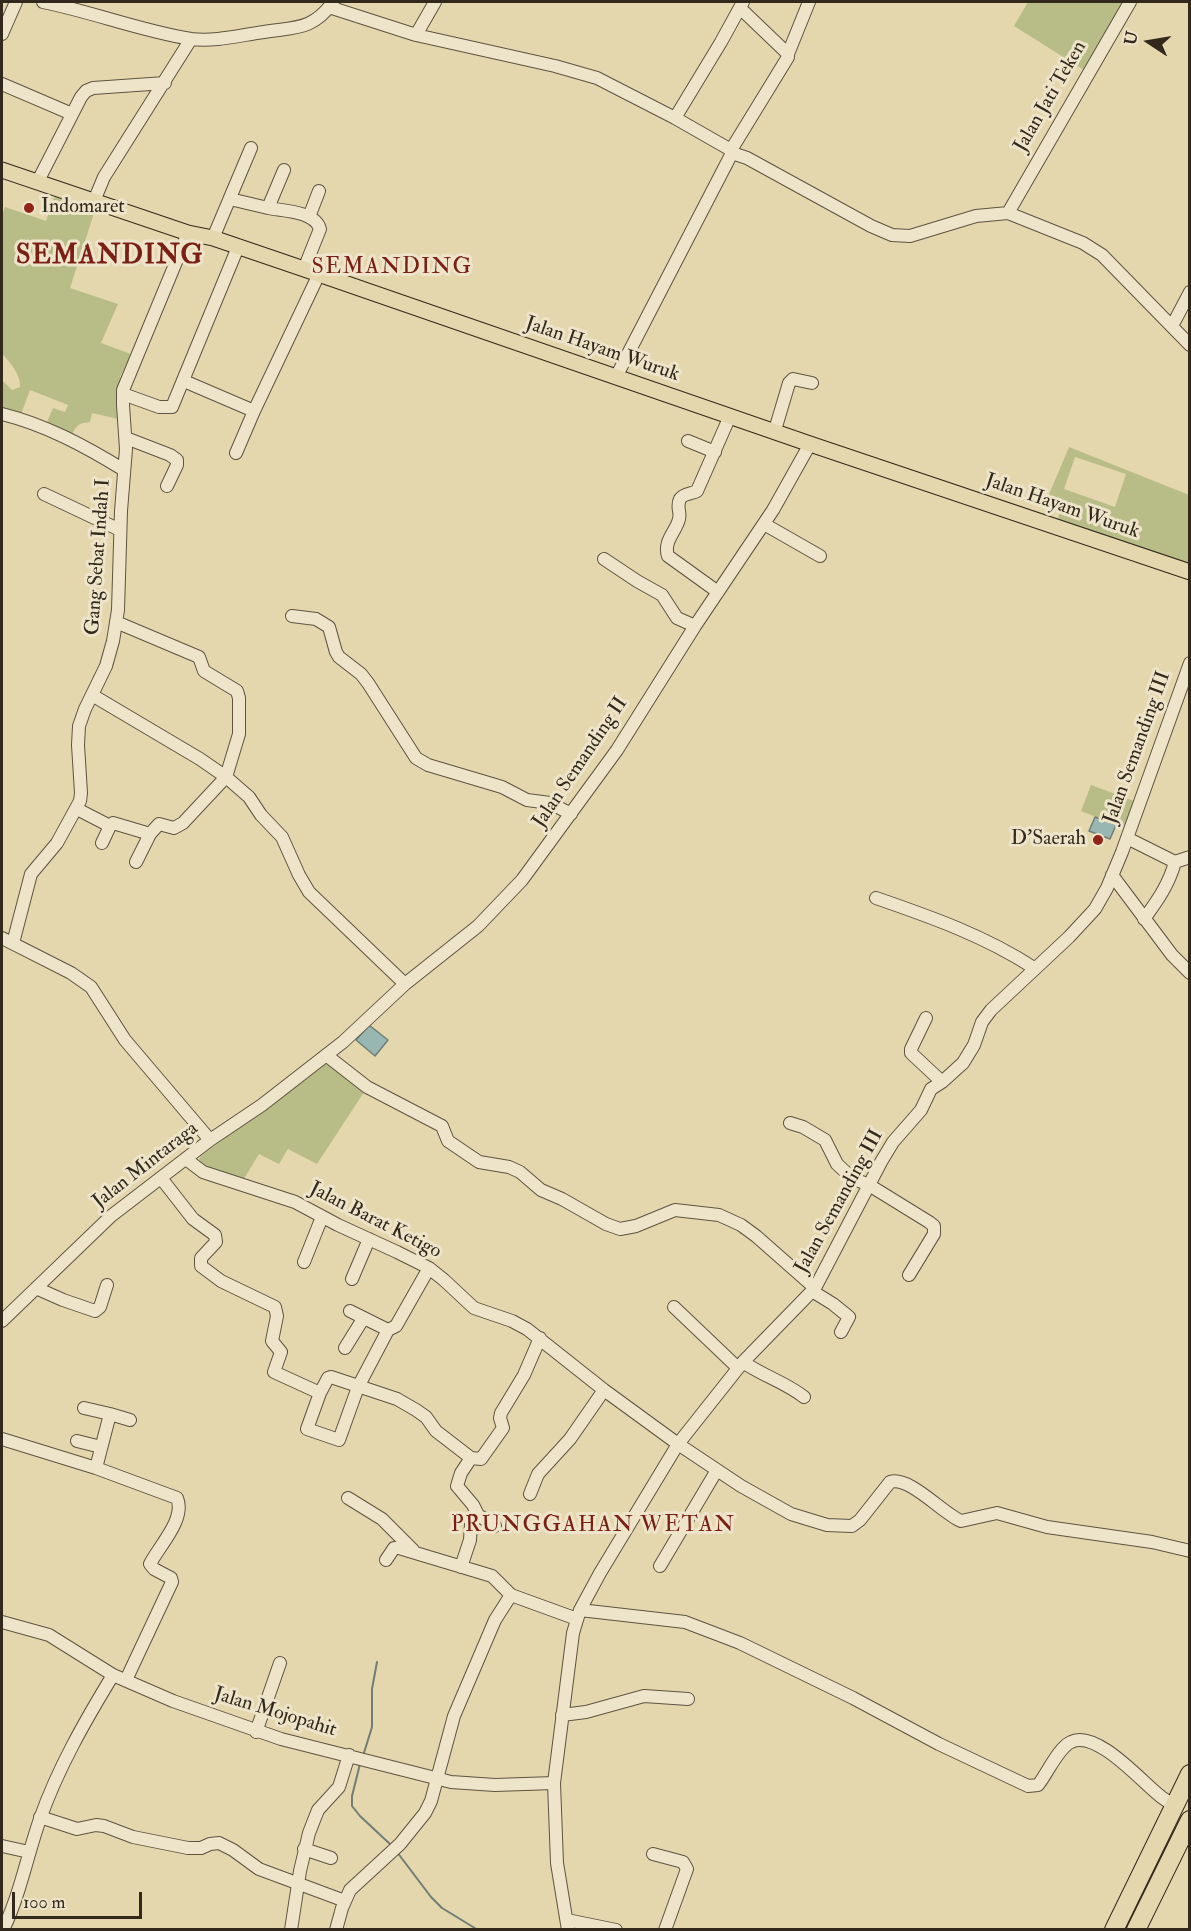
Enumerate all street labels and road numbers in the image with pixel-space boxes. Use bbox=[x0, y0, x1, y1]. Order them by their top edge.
street label: Jalan Jati Teken bbox=[1010, 37, 1092, 157]
street label: Jalan Hayam Wuruk bbox=[522, 312, 682, 388]
street label: Jalan Hayam Wuruk bbox=[982, 469, 1142, 545]
street label: Gang Sebat Indah I bbox=[82, 478, 116, 636]
street label: Jalan Semanding III bbox=[1099, 668, 1177, 828]
street label: Jalan Semanding II bbox=[528, 693, 634, 833]
street label: Jalan Mintaraga bbox=[89, 1117, 203, 1215]
street label: Jalan Semanding III bbox=[790, 1126, 890, 1278]
street label: Jalan Barat Ketigo bbox=[305, 1177, 445, 1265]
street label: Jalan Mojopahit bbox=[211, 1683, 339, 1743]

